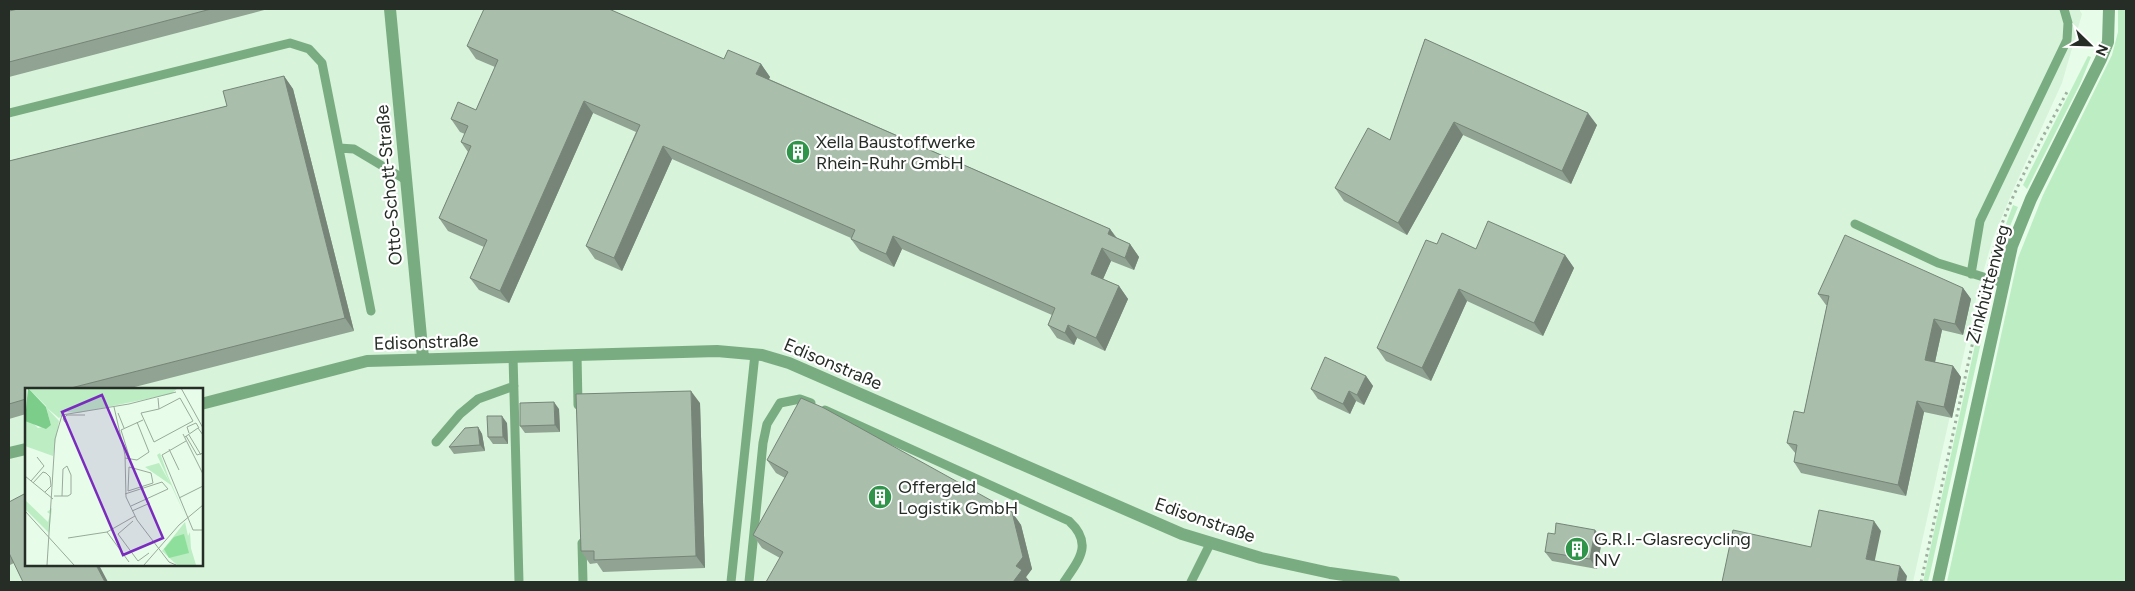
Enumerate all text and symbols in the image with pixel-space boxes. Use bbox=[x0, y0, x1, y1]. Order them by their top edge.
north arrow bbox=[2065, 20, 2115, 70]
text: N bbox=[2092, 42, 2111, 58]
street label: Otto-Schott-Straße bbox=[371, 104, 407, 266]
place label: Xella Baustoffwerke Rhein-Ruhr GmbH bbox=[816, 131, 975, 174]
building icon: Xella Baustoffwerke Rhein-Ruhr GmbH bbox=[785, 139, 811, 165]
street label: Zinkhüttenweg bbox=[1962, 222, 2014, 346]
street label: Edisonstraße bbox=[373, 329, 479, 355]
street label: Edisonstraße bbox=[781, 333, 886, 395]
inset map bbox=[25, 388, 202, 566]
place label: Offergeld Logistik GmbH bbox=[898, 476, 1018, 519]
building icon: Offergeld Logistik GmbH bbox=[867, 484, 893, 510]
street label: Edisonstraße bbox=[1152, 493, 1258, 547]
place label: G.R.I.-Glasrecycling NV bbox=[1594, 528, 1751, 571]
building icon: G.R.I.-Glasrecycling NV bbox=[1564, 536, 1590, 562]

